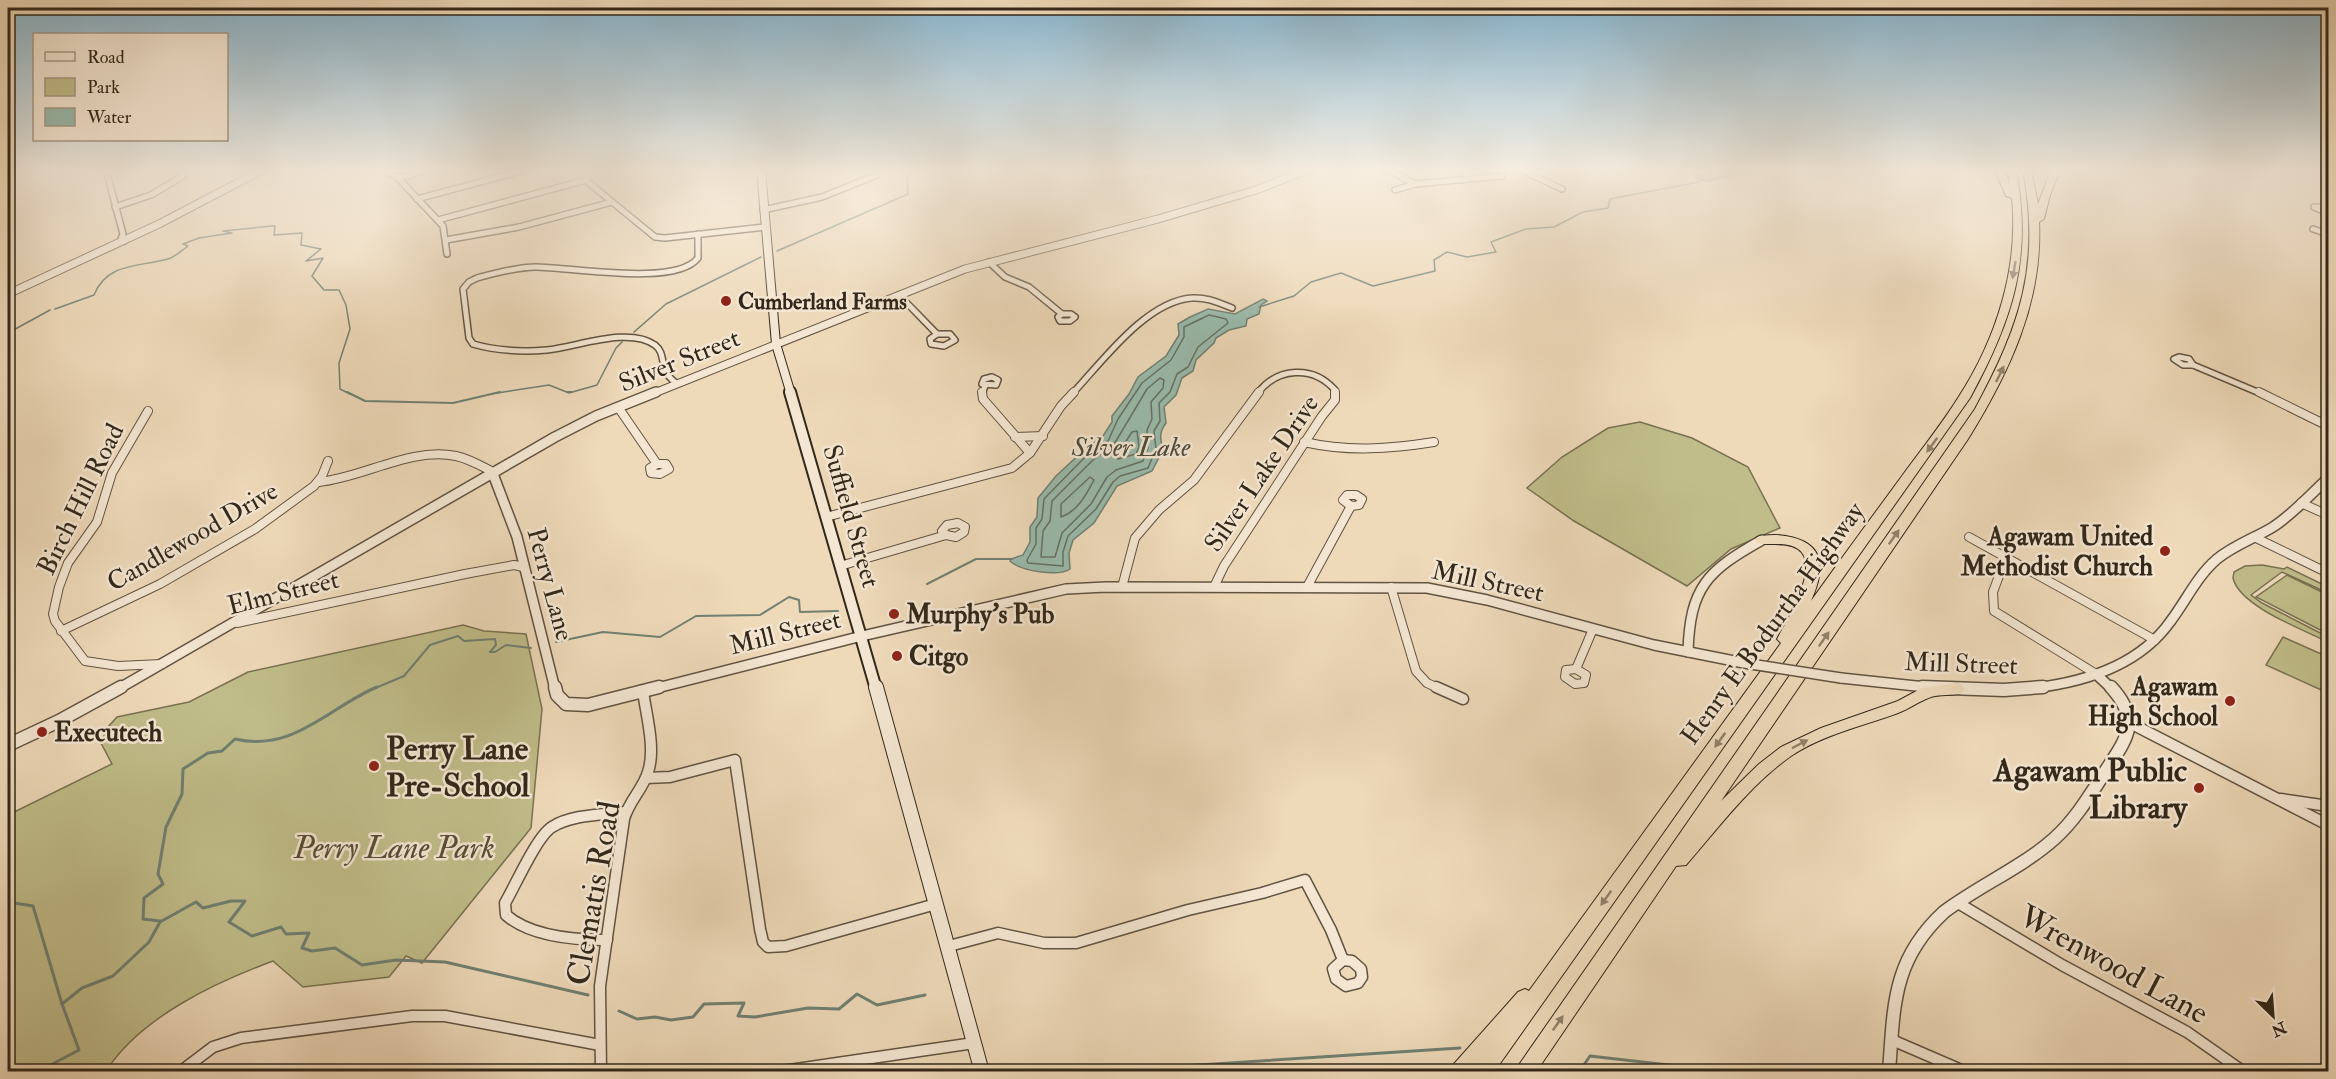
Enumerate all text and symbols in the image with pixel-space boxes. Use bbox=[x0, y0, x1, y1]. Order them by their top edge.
legend bbox=[33, 33, 228, 141]
text: Road bbox=[87, 46, 125, 69]
text: Park bbox=[87, 76, 120, 99]
text: Water bbox=[86, 106, 131, 129]
one-way arrow bbox=[2010, 261, 2019, 280]
place label: Cumberland Farms bbox=[738, 288, 907, 316]
marker: Cumberland Farms bbox=[719, 294, 733, 308]
street label: Silver Street bbox=[614, 322, 744, 400]
one-way arrow bbox=[1996, 365, 2005, 382]
street label: Silver Lake Drive bbox=[1198, 389, 1326, 558]
street label: Birch Hill Road bbox=[30, 418, 131, 580]
water label: Silver Lake bbox=[1071, 431, 1191, 464]
one-way arrow bbox=[1926, 436, 1938, 452]
street label: Suffield Street bbox=[815, 441, 887, 591]
street label: Candlewood Drive bbox=[101, 475, 284, 599]
street label: Henry E Bodurtha Highway bbox=[1674, 496, 1872, 751]
place label: Agawam United Methodist Church bbox=[1960, 521, 2153, 583]
street label: Perry Lane bbox=[520, 524, 580, 644]
one-way arrow bbox=[1888, 530, 1900, 546]
marker: Agawam United Methodist Church bbox=[2158, 544, 2172, 558]
street label: Mill Street bbox=[1429, 555, 1547, 609]
street label: Elm Street bbox=[224, 564, 342, 622]
place label: Murphy's Pub bbox=[905, 599, 1054, 632]
street label: Mill Street bbox=[726, 604, 844, 662]
marker: Murphy's Pub bbox=[887, 607, 901, 621]
one-way arrow bbox=[1818, 631, 1830, 647]
place label: Citgo bbox=[909, 641, 969, 674]
street label: Mill Street bbox=[1904, 646, 2018, 682]
marker: Citgo bbox=[890, 649, 904, 663]
place label: Agawam High School bbox=[2088, 671, 2219, 734]
marker: Agawam High School bbox=[2223, 694, 2237, 708]
place label: Executech bbox=[54, 717, 163, 749]
marker: Executech bbox=[35, 725, 49, 739]
place label: Perry Lane Pre-School bbox=[386, 729, 530, 806]
one-way arrow bbox=[1715, 732, 1726, 748]
one-way arrow bbox=[1791, 740, 1808, 749]
place label: Agawam Public Library bbox=[1992, 751, 2188, 828]
marker: Perry Lane Pre-School bbox=[367, 759, 381, 773]
marker: Agawam Public Library bbox=[2192, 781, 2206, 795]
street label: Clematis Road bbox=[558, 798, 630, 988]
park label: Perry Lane Park bbox=[292, 828, 495, 868]
one-way arrow bbox=[1600, 890, 1612, 906]
street label: Wrenwood Lane bbox=[2011, 896, 2215, 1033]
north arrow bbox=[2243, 986, 2303, 1046]
one-way arrow bbox=[1552, 1016, 1564, 1032]
text: N bbox=[2268, 1016, 2291, 1041]

